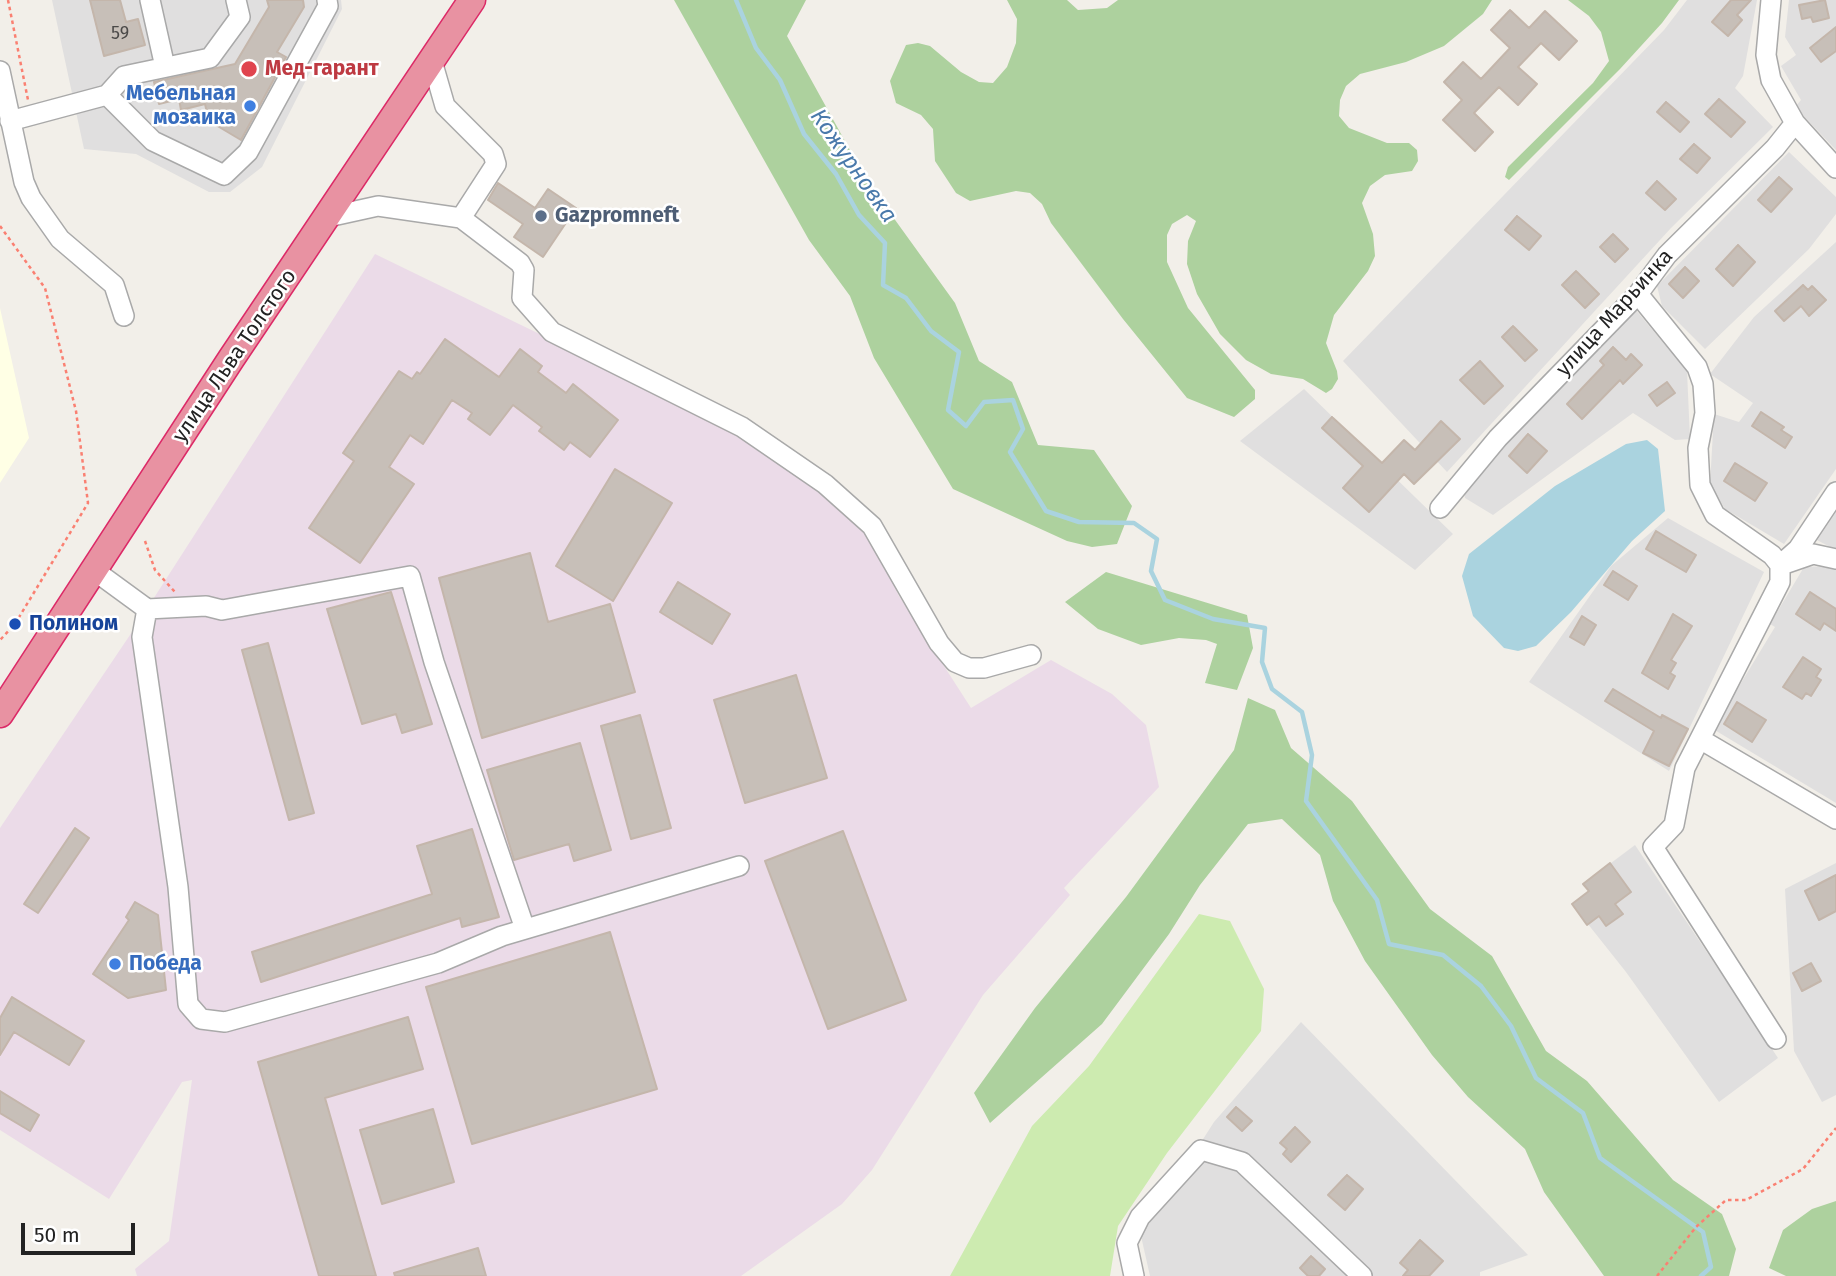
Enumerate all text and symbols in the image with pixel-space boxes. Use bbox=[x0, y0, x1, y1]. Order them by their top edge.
house number: 59 bbox=[111, 23, 129, 45]
place label: Мед-гарант bbox=[265, 56, 379, 82]
marker: Мед-гарант bbox=[239, 59, 259, 79]
place label: Мебельная мозаика bbox=[126, 81, 236, 131]
marker: Мебельная мозаика bbox=[242, 98, 258, 114]
water label: Кожурновка bbox=[804, 104, 902, 228]
place label: Gazpromneft bbox=[555, 203, 679, 229]
marker: Gazpromneft bbox=[533, 208, 549, 224]
street label: улица Марьинка bbox=[1551, 244, 1679, 382]
street label: улица Льва Толстого bbox=[168, 265, 302, 447]
place label: Полином bbox=[29, 611, 118, 637]
marker: Полином bbox=[7, 616, 23, 632]
place label: Победа bbox=[129, 951, 202, 977]
marker: Победа bbox=[107, 956, 123, 972]
scale bar bbox=[24, 1210, 138, 1254]
text: 50 m bbox=[34, 1222, 80, 1248]

